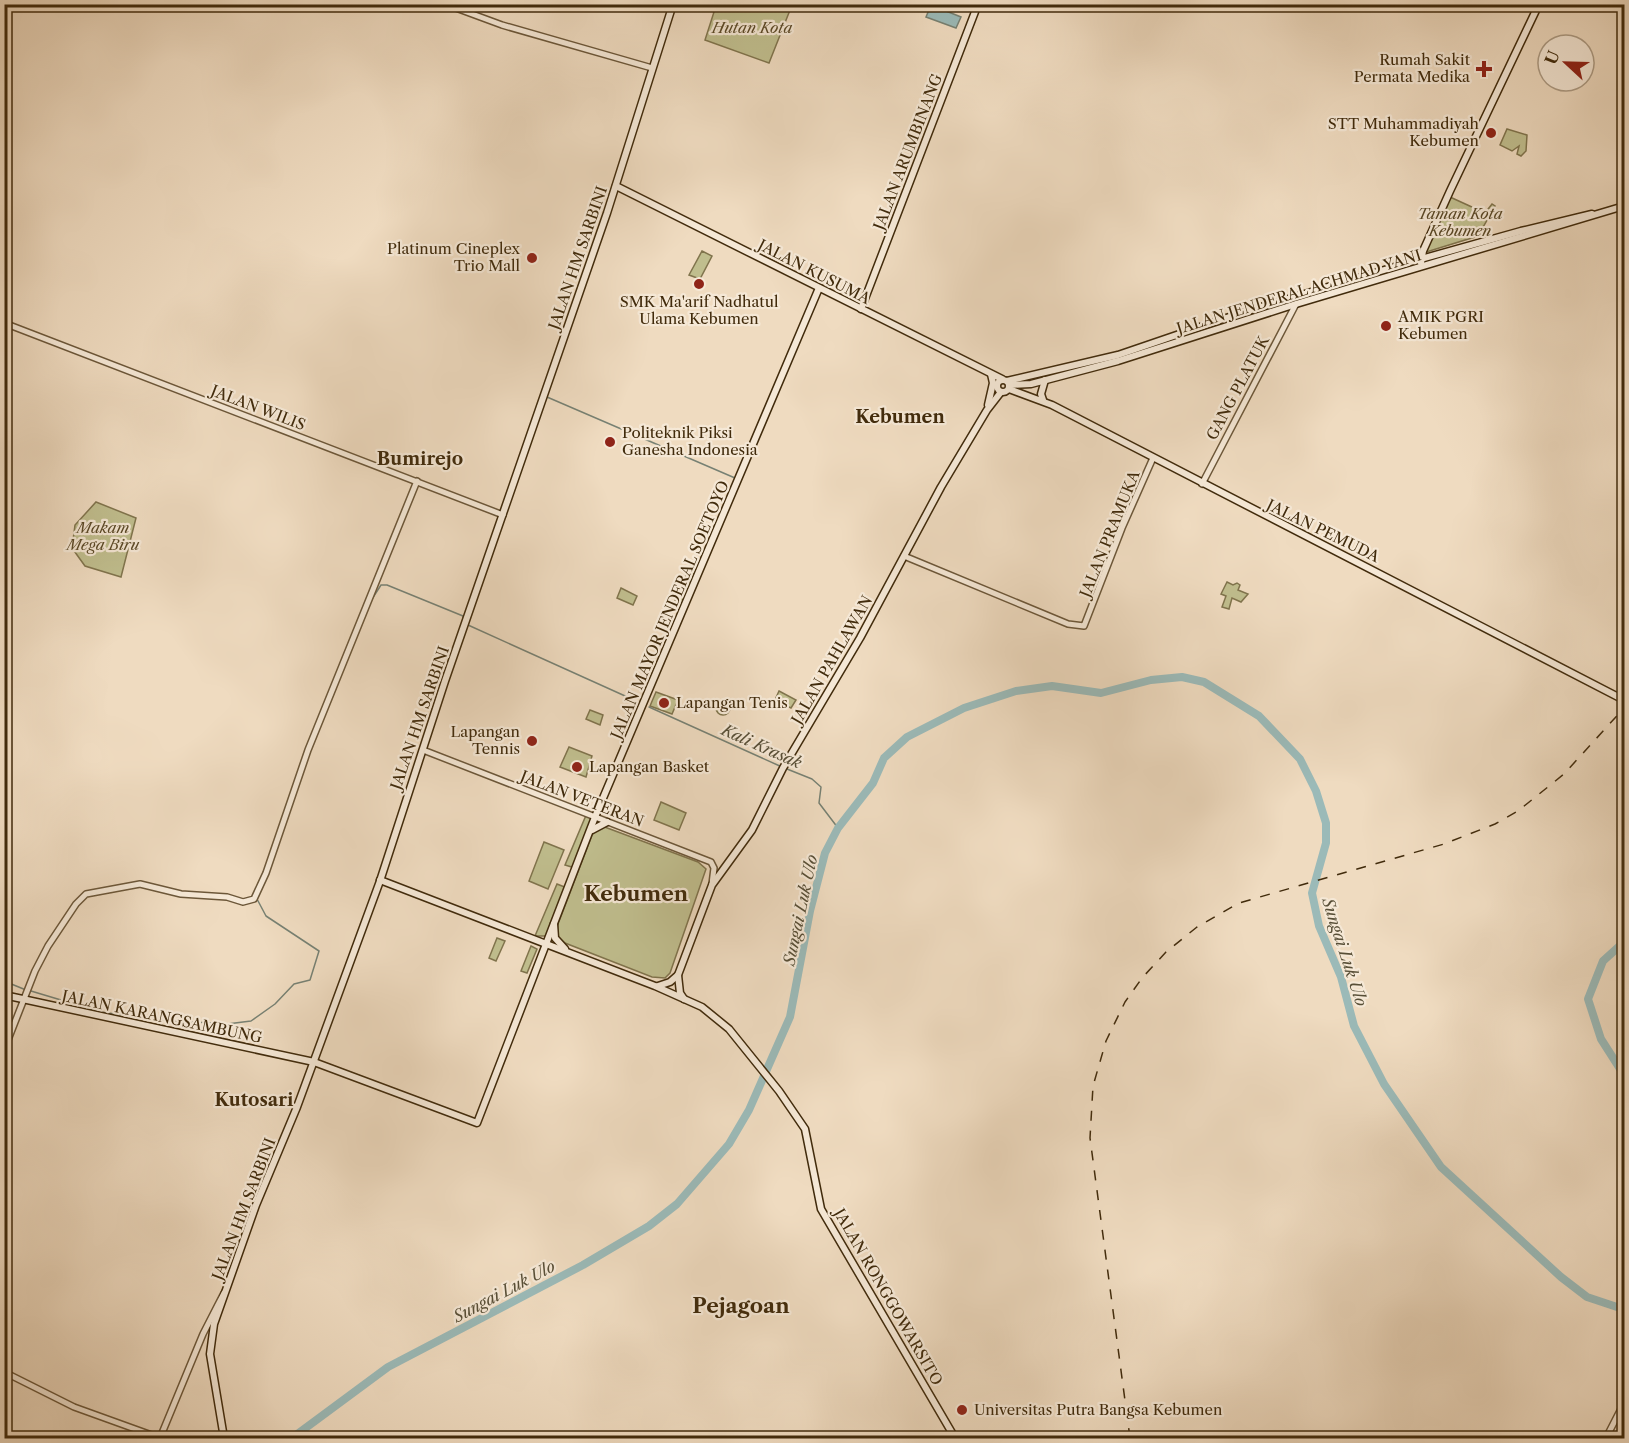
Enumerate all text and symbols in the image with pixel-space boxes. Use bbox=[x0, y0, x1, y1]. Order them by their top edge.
park label: Hutan Kota bbox=[711, 18, 792, 37]
north arrow bbox=[1536, 33, 1596, 93]
text: U bbox=[1540, 48, 1564, 67]
place label: Rumah Sakit Permata Medika bbox=[1354, 50, 1471, 86]
marker: Rumah Sakit Permata Medika bbox=[1475, 60, 1493, 78]
street label: JALAN ARUMBINANG bbox=[868, 71, 946, 234]
place label: STT Muhammadiyah Kebumen bbox=[1328, 114, 1480, 150]
marker: STT Muhammadiyah Kebumen bbox=[1484, 126, 1498, 140]
street label: JALAN HM SARBINI bbox=[543, 184, 611, 334]
park label: Taman Kota Kebumen bbox=[1417, 204, 1503, 240]
street label: JALAN KUSUMA bbox=[753, 234, 874, 308]
place label: Platinum Cineplex Trio Mall bbox=[387, 239, 521, 275]
street label: JALAN JENDERAL ACHMAD YANI bbox=[1172, 245, 1423, 338]
marker: Platinum Cineplex Trio Mall bbox=[525, 251, 539, 265]
marker: SMK Ma'arif Nadhatul Ulama Kebumen bbox=[692, 277, 706, 291]
place label: SMK Ma'arif Nadhatul Ulama Kebumen bbox=[620, 292, 779, 328]
place label: AMIK PGRI Kebumen bbox=[1397, 307, 1484, 343]
marker: AMIK PGRI Kebumen bbox=[1379, 319, 1393, 333]
street label: GANG PLATUK bbox=[1202, 331, 1274, 443]
street label: JALAN WILIS bbox=[206, 380, 308, 434]
district label: Kebumen bbox=[855, 406, 945, 428]
place label: Politeknik Piksi Ganesha Indonesia bbox=[622, 423, 758, 459]
marker: Politeknik Piksi Ganesha Indonesia bbox=[603, 435, 617, 449]
district label: Bumirejo bbox=[377, 448, 463, 470]
street label: JALAN PRAMUKA bbox=[1075, 467, 1144, 602]
street label: JALAN MAYOR JENDERAL SOETOYO bbox=[606, 478, 733, 744]
street label: JALAN PEMUDA bbox=[1262, 494, 1384, 567]
park label: Makam Mega Biru bbox=[65, 518, 140, 554]
street label: JALAN PAHLAWAN bbox=[786, 592, 876, 729]
street label: JALAN HM SARBINI bbox=[385, 644, 453, 794]
place label: Lapangan Tenis bbox=[676, 693, 788, 712]
marker: Lapangan Tenis bbox=[657, 696, 671, 710]
water label: Kali Krasak bbox=[717, 719, 806, 773]
place label: Lapangan Tennis bbox=[451, 722, 521, 758]
marker: Lapangan Tennis bbox=[525, 734, 539, 748]
place label: Lapangan Basket bbox=[589, 757, 710, 776]
marker: Lapangan Basket bbox=[570, 760, 584, 774]
street label: JALAN VETERAN bbox=[516, 766, 646, 831]
water label: Sungai Luk Ulo bbox=[778, 853, 822, 968]
district label: Kebumen bbox=[584, 881, 689, 906]
water label: Sungai Luk Ulo bbox=[1318, 894, 1372, 1009]
street label: JALAN KARANGSAMBUNG bbox=[58, 986, 264, 1047]
district label: Kutosari bbox=[215, 1089, 294, 1111]
street label: JALAN HM SARBINI bbox=[207, 1135, 279, 1284]
street label: JALAN RONGGOWARSITO bbox=[829, 1203, 947, 1389]
water label: Sungai Luk Ulo bbox=[449, 1256, 559, 1327]
district label: Pejagoan bbox=[692, 1293, 790, 1318]
place label: Universitas Putra Bangsa Kebumen bbox=[974, 1400, 1223, 1419]
marker: Universitas Putra Bangsa Kebumen bbox=[955, 1403, 969, 1417]

